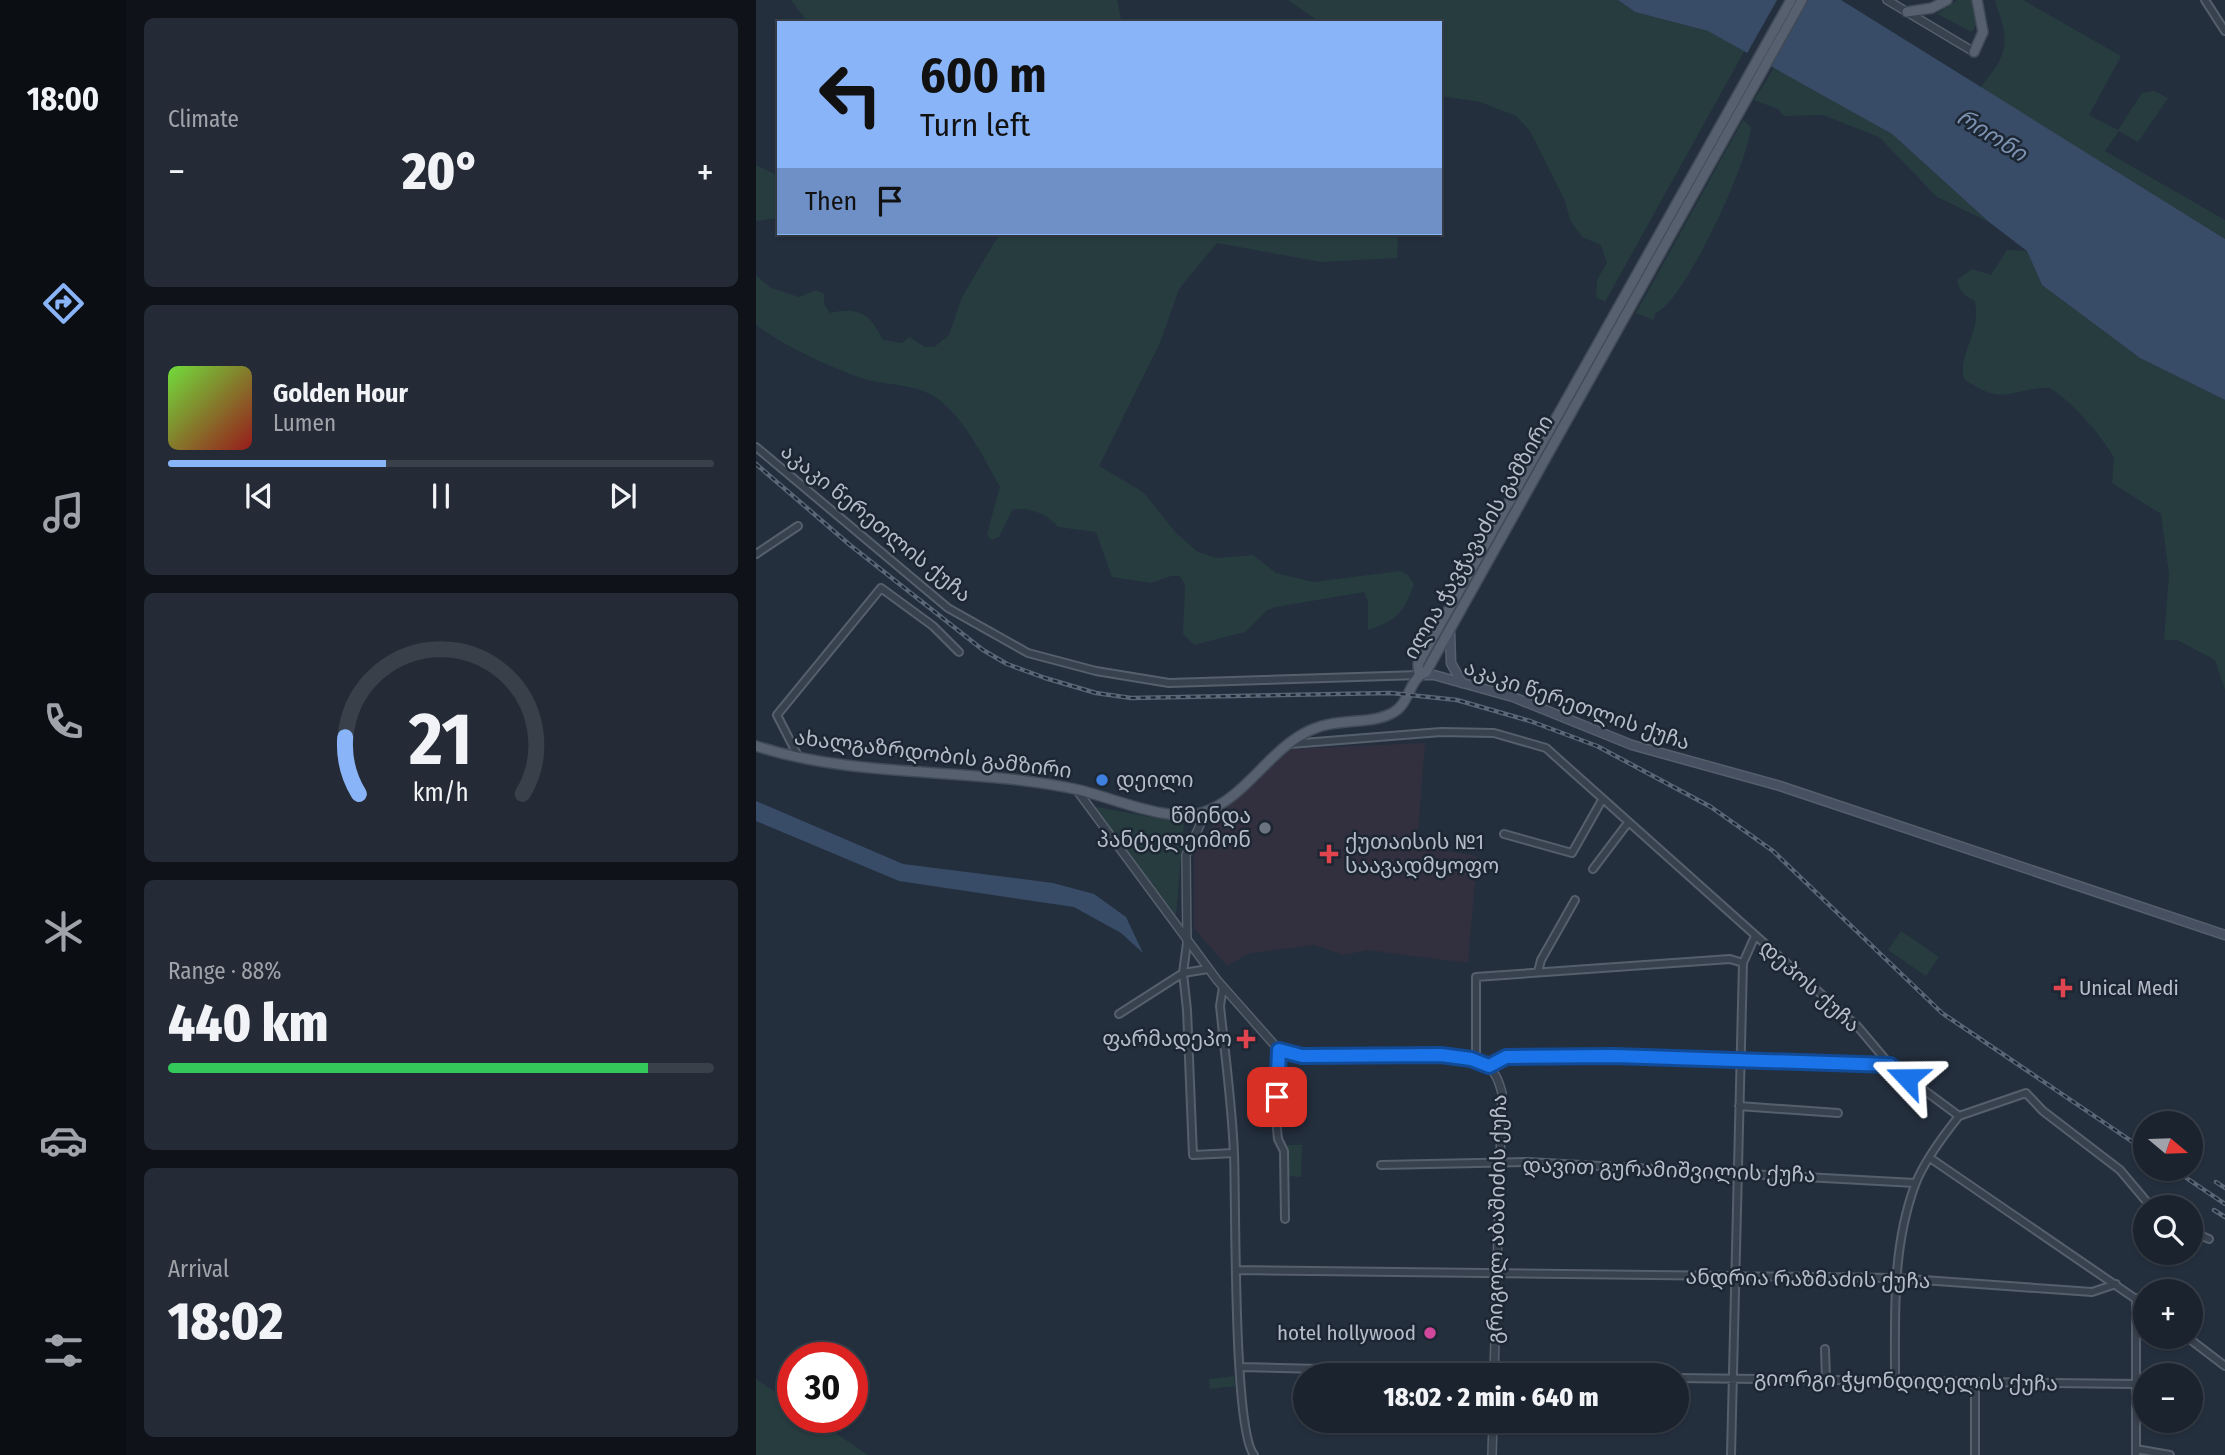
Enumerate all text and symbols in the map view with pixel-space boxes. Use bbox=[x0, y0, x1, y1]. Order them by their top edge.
text: 600 m bbox=[920, 46, 1047, 105]
icon: left bbox=[805, 49, 896, 140]
text: 18:00 bbox=[27, 80, 99, 118]
water label: რიონი bbox=[1952, 103, 2033, 168]
text: Climate bbox=[168, 105, 239, 133]
text: Turn left bbox=[920, 106, 1030, 144]
text: 20° bbox=[402, 140, 480, 203]
text: − bbox=[168, 149, 185, 195]
text: + bbox=[697, 149, 714, 195]
icon: arrive bbox=[871, 182, 909, 220]
text: Then bbox=[805, 186, 857, 217]
icon: directions bbox=[39, 279, 88, 328]
text: Golden Hour bbox=[273, 378, 408, 409]
text: Lumen bbox=[273, 409, 336, 437]
street label: ილია ჭავჭავაძის გამზირი bbox=[1397, 410, 1559, 664]
street label: აკაკი წერეთლის ქუჩა bbox=[776, 438, 976, 608]
icon: previous bbox=[240, 477, 278, 515]
icon: pause bbox=[422, 477, 460, 515]
icon: next bbox=[604, 477, 642, 515]
icon: music bbox=[39, 488, 88, 537]
street label: აკაკი წერეთლის ქუჩა bbox=[1460, 654, 1694, 756]
text: 21 bbox=[408, 696, 473, 783]
icon: phone bbox=[39, 697, 88, 746]
street label: ახალგაზრდობის გამზირი bbox=[793, 724, 1073, 784]
place label: დეილი bbox=[1116, 767, 1194, 793]
marker: დეილი bbox=[1094, 772, 1110, 788]
text: km/h bbox=[413, 777, 469, 807]
place label: წმინდა პანტელეიმონ bbox=[1097, 803, 1251, 853]
marker: წმინდა პანტელეიმონ bbox=[1257, 820, 1273, 836]
place label: ქუთაისის №1 საავადმყოფო bbox=[1345, 829, 1499, 879]
marker: ქუთაისის №1 საავადმყოფო bbox=[1319, 844, 1339, 864]
icon: climate bbox=[39, 907, 88, 956]
street label: დეპოს ქუჩა bbox=[1754, 934, 1866, 1038]
text: Range · 88% bbox=[168, 957, 281, 985]
place label: Unical Medi bbox=[2079, 975, 2179, 1001]
marker: Unical Medi bbox=[2053, 978, 2073, 998]
text: 440 km bbox=[168, 992, 328, 1055]
place label: ფარმადეპო bbox=[1102, 1026, 1232, 1052]
marker: ფარმადეპო bbox=[1238, 1031, 1254, 1047]
position arrow bbox=[1870, 1041, 1944, 1115]
pin bbox=[1247, 1067, 1307, 1127]
icon: arrive bbox=[1258, 1078, 1296, 1116]
street label: გრიგოლ აბაშიძის ქუჩა bbox=[1482, 1094, 1512, 1344]
north arrow bbox=[2133, 1111, 2203, 1181]
map controls bbox=[2133, 1111, 2203, 1433]
icon: car bbox=[39, 1116, 88, 1165]
street label: დავით გურამიშვილის ქუჩა bbox=[1522, 1152, 1816, 1188]
button: search bbox=[2133, 1195, 2203, 1265]
text: Arrival bbox=[168, 1255, 229, 1283]
street label: ანდრია რაზმაძის ქუჩა bbox=[1685, 1264, 1931, 1294]
button: + bbox=[2133, 1279, 2203, 1349]
text: 18:02 bbox=[168, 1290, 283, 1353]
place label: hotel hollywood bbox=[1277, 1320, 1416, 1346]
marker: hotel hollywood bbox=[1422, 1325, 1438, 1341]
icon: filters bbox=[39, 1326, 88, 1375]
speed limit sign: 30 bbox=[777, 1342, 868, 1433]
button: − bbox=[2133, 1363, 2203, 1433]
street label: გიორგი ჭყონდიდელის ქუჩა bbox=[1754, 1365, 2058, 1397]
text: 18:02 · 2 min · 640 m bbox=[1384, 1382, 1598, 1413]

